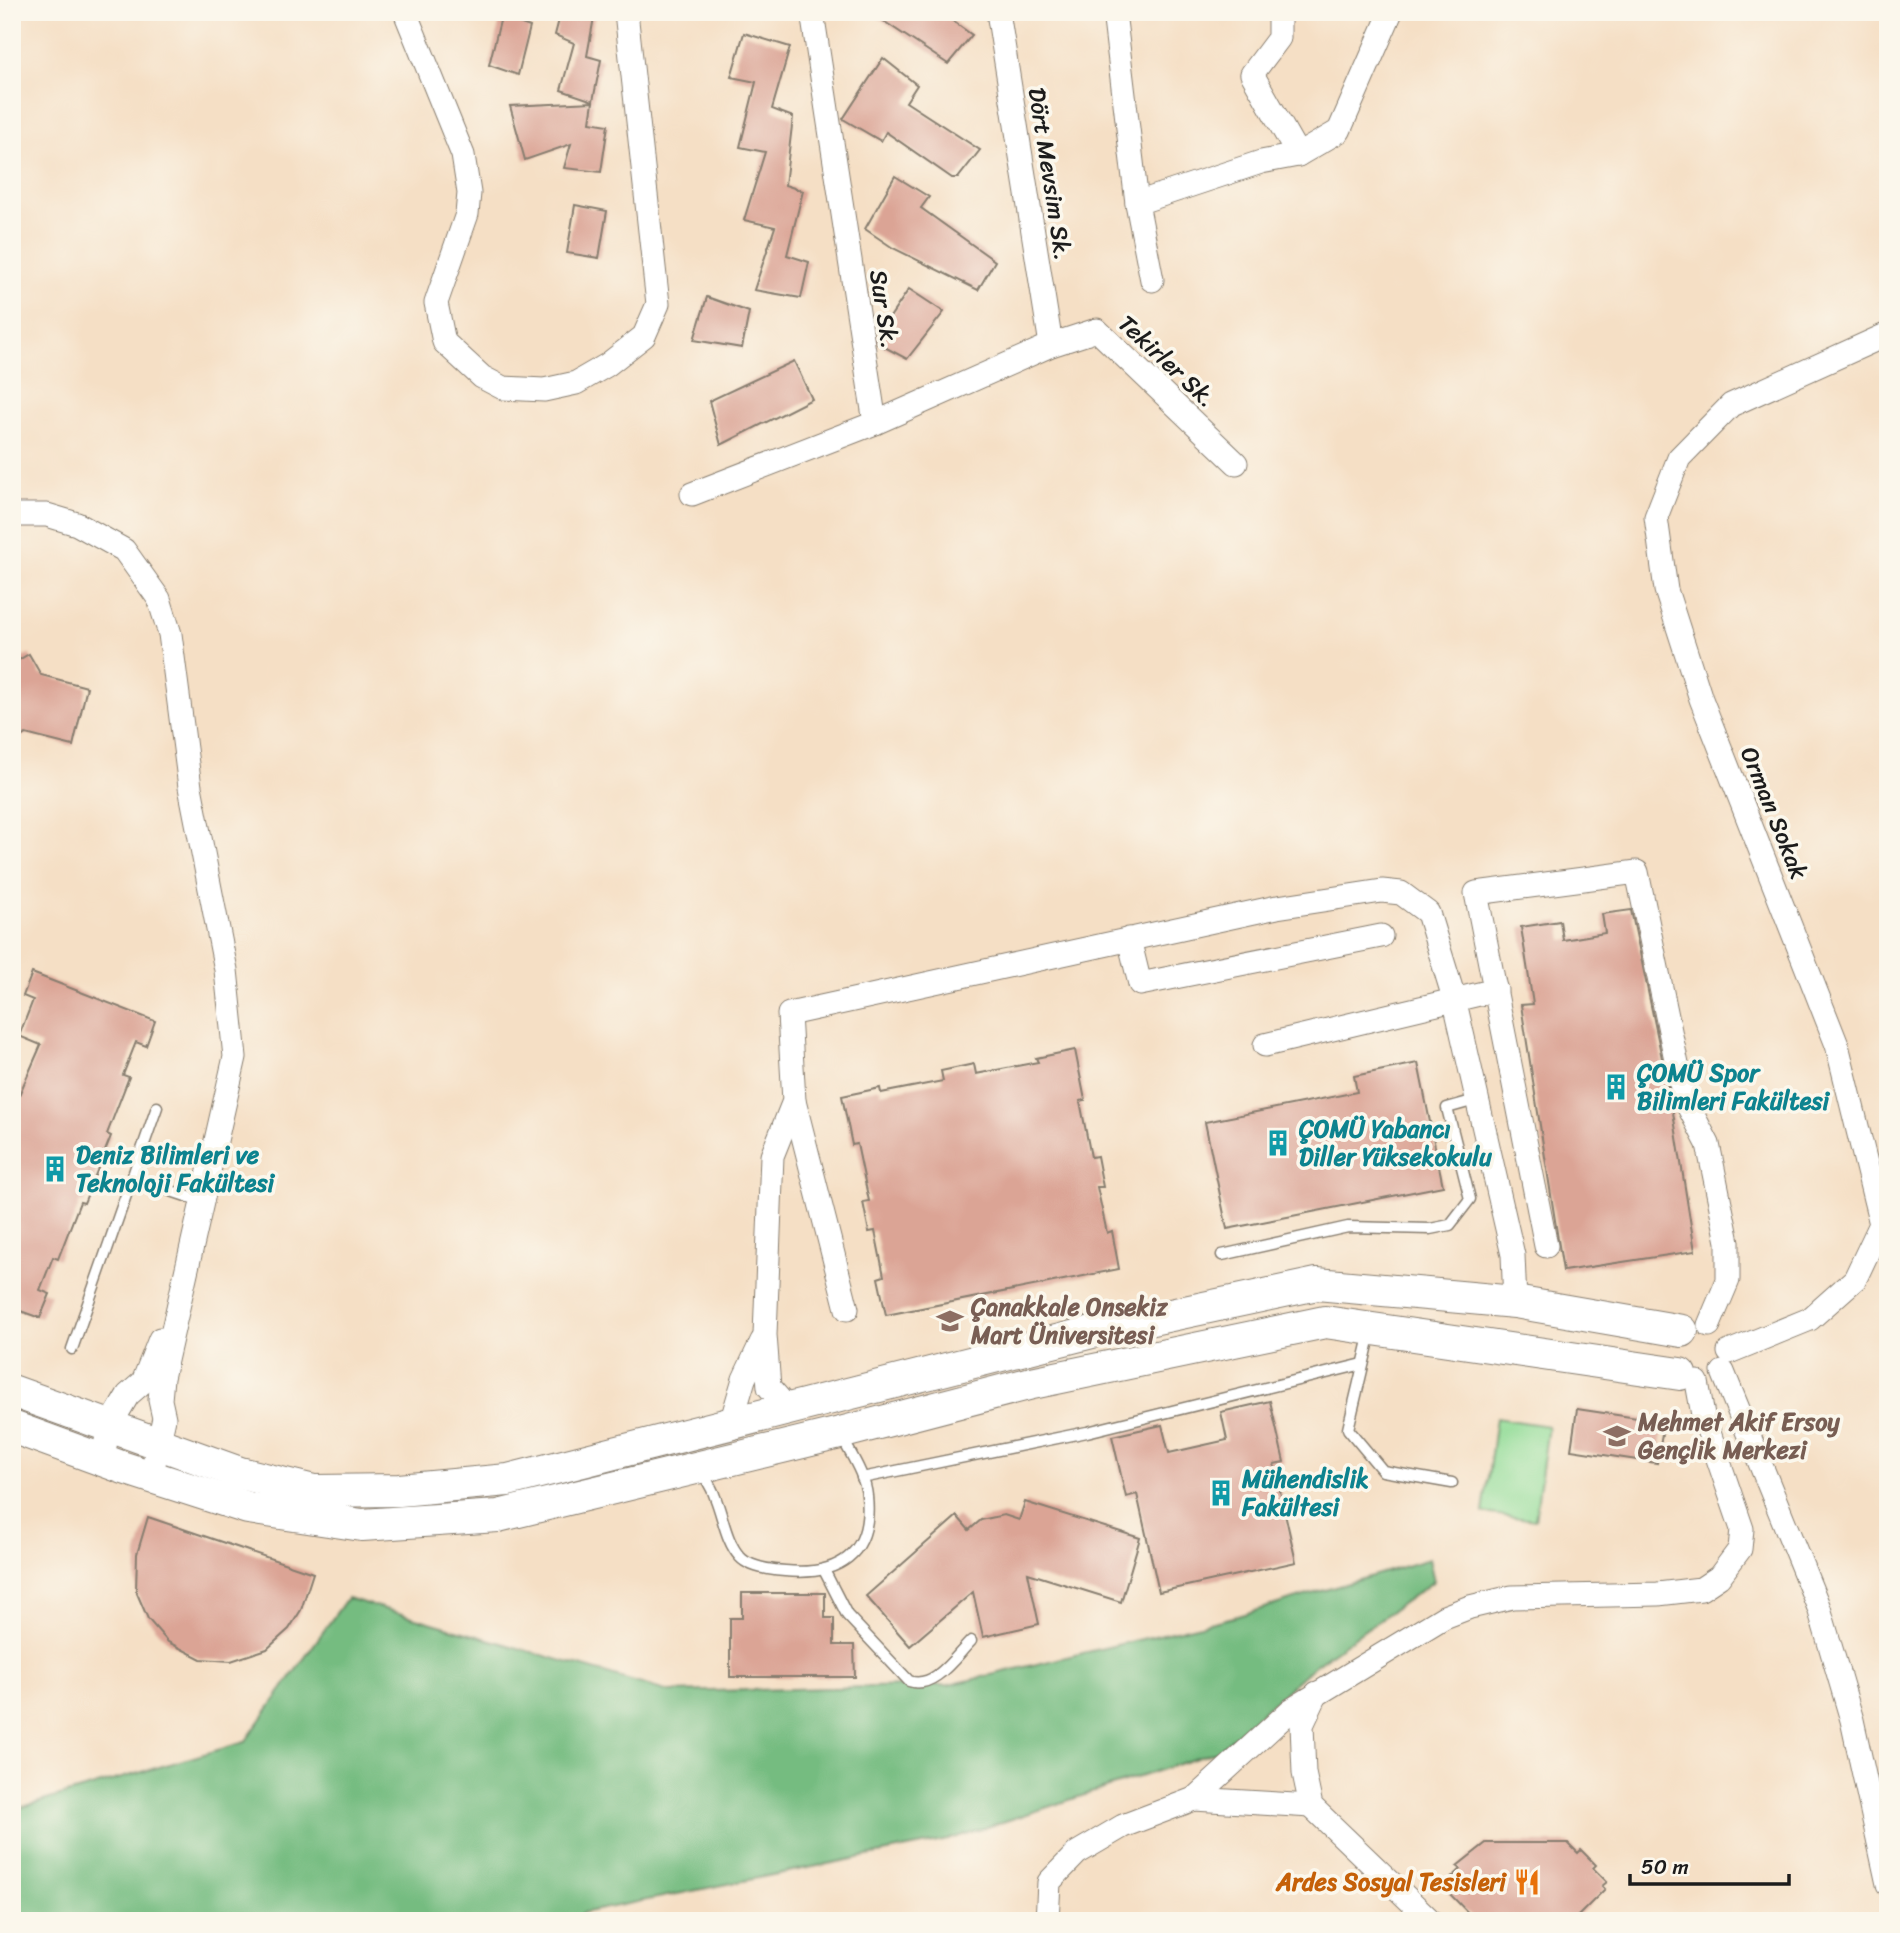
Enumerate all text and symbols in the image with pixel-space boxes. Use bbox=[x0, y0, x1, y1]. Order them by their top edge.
street label: Dört Mevsim Sk. bbox=[1016, 85, 1084, 263]
street label: Sur Sk. bbox=[857, 267, 911, 351]
street label: Tekirler Sk. bbox=[1108, 304, 1226, 418]
street label: Orman Sokak bbox=[1728, 740, 1820, 886]
place label: ÇOMÜ Spor Bilimleri Fakültesi bbox=[1636, 1052, 1830, 1122]
building icon: ÇOMÜ Spor Bilimleri Fakültesi bbox=[1601, 1072, 1631, 1102]
place label: ÇOMÜ Yabancı Diller Yüksekokulu bbox=[1298, 1108, 1493, 1178]
building icon: ÇOMÜ Yabancı Diller Yüksekokulu bbox=[1263, 1128, 1293, 1158]
place label: Deniz Bilimleri ve Teknoloji Fakültesi bbox=[76, 1134, 275, 1204]
building icon: Deniz Bilimleri ve Teknoloji Fakültesi bbox=[40, 1154, 70, 1184]
place label: Çanakkale Onsekiz Mart Üniversitesi bbox=[970, 1286, 1169, 1356]
school or university icon: Çanakkale Onsekiz Mart Üniversitesi bbox=[935, 1306, 965, 1336]
place label: Mehmet Akif Ersoy Gençlik Merkezi bbox=[1637, 1401, 1840, 1471]
school or university icon: Mehmet Akif Ersoy Gençlik Merkezi bbox=[1602, 1421, 1632, 1451]
place label: Mühendislik Fakültesi bbox=[1241, 1458, 1369, 1528]
building icon: Mühendislik Fakültesi bbox=[1206, 1478, 1236, 1508]
scale bar bbox=[1630, 1842, 1790, 1886]
text: 50 m bbox=[1641, 1848, 1689, 1886]
place label: Ardes Sosyal Tesisleri bbox=[1275, 1861, 1507, 1903]
restaurant icon: Ardes Sosyal Tesisleri bbox=[1512, 1867, 1542, 1897]

